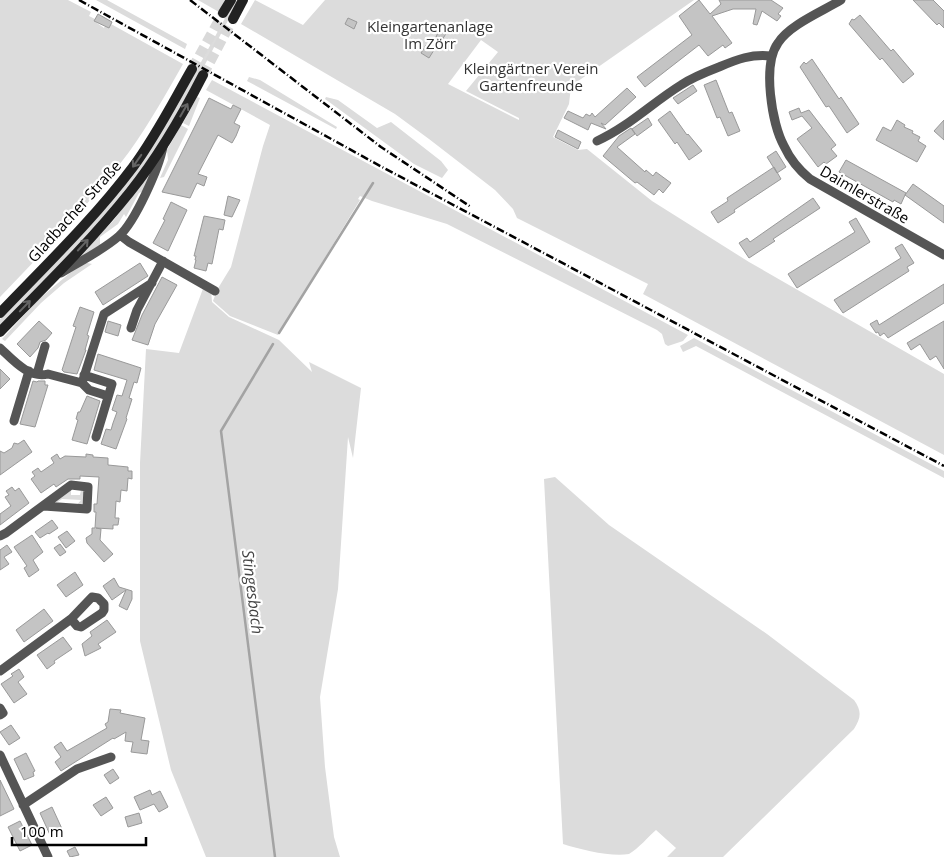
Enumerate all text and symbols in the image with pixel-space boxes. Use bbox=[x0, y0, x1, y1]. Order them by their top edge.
park label: Kleingartenanlage Im Zörr bbox=[367, 16, 493, 53]
park label: Kleingärtner Verein Gartenfreunde bbox=[464, 58, 598, 95]
one-way arrow bbox=[179, 103, 189, 118]
one-way arrow bbox=[132, 154, 142, 168]
street label: Gladbacher Straße bbox=[23, 156, 125, 266]
street label: Daimlerstraße bbox=[817, 160, 913, 228]
one-way arrow bbox=[77, 238, 89, 251]
one-way arrow bbox=[19, 300, 31, 313]
water label: Stingesbach bbox=[237, 549, 269, 635]
scale bar bbox=[12, 814, 146, 846]
text: 100 m bbox=[20, 821, 64, 841]

